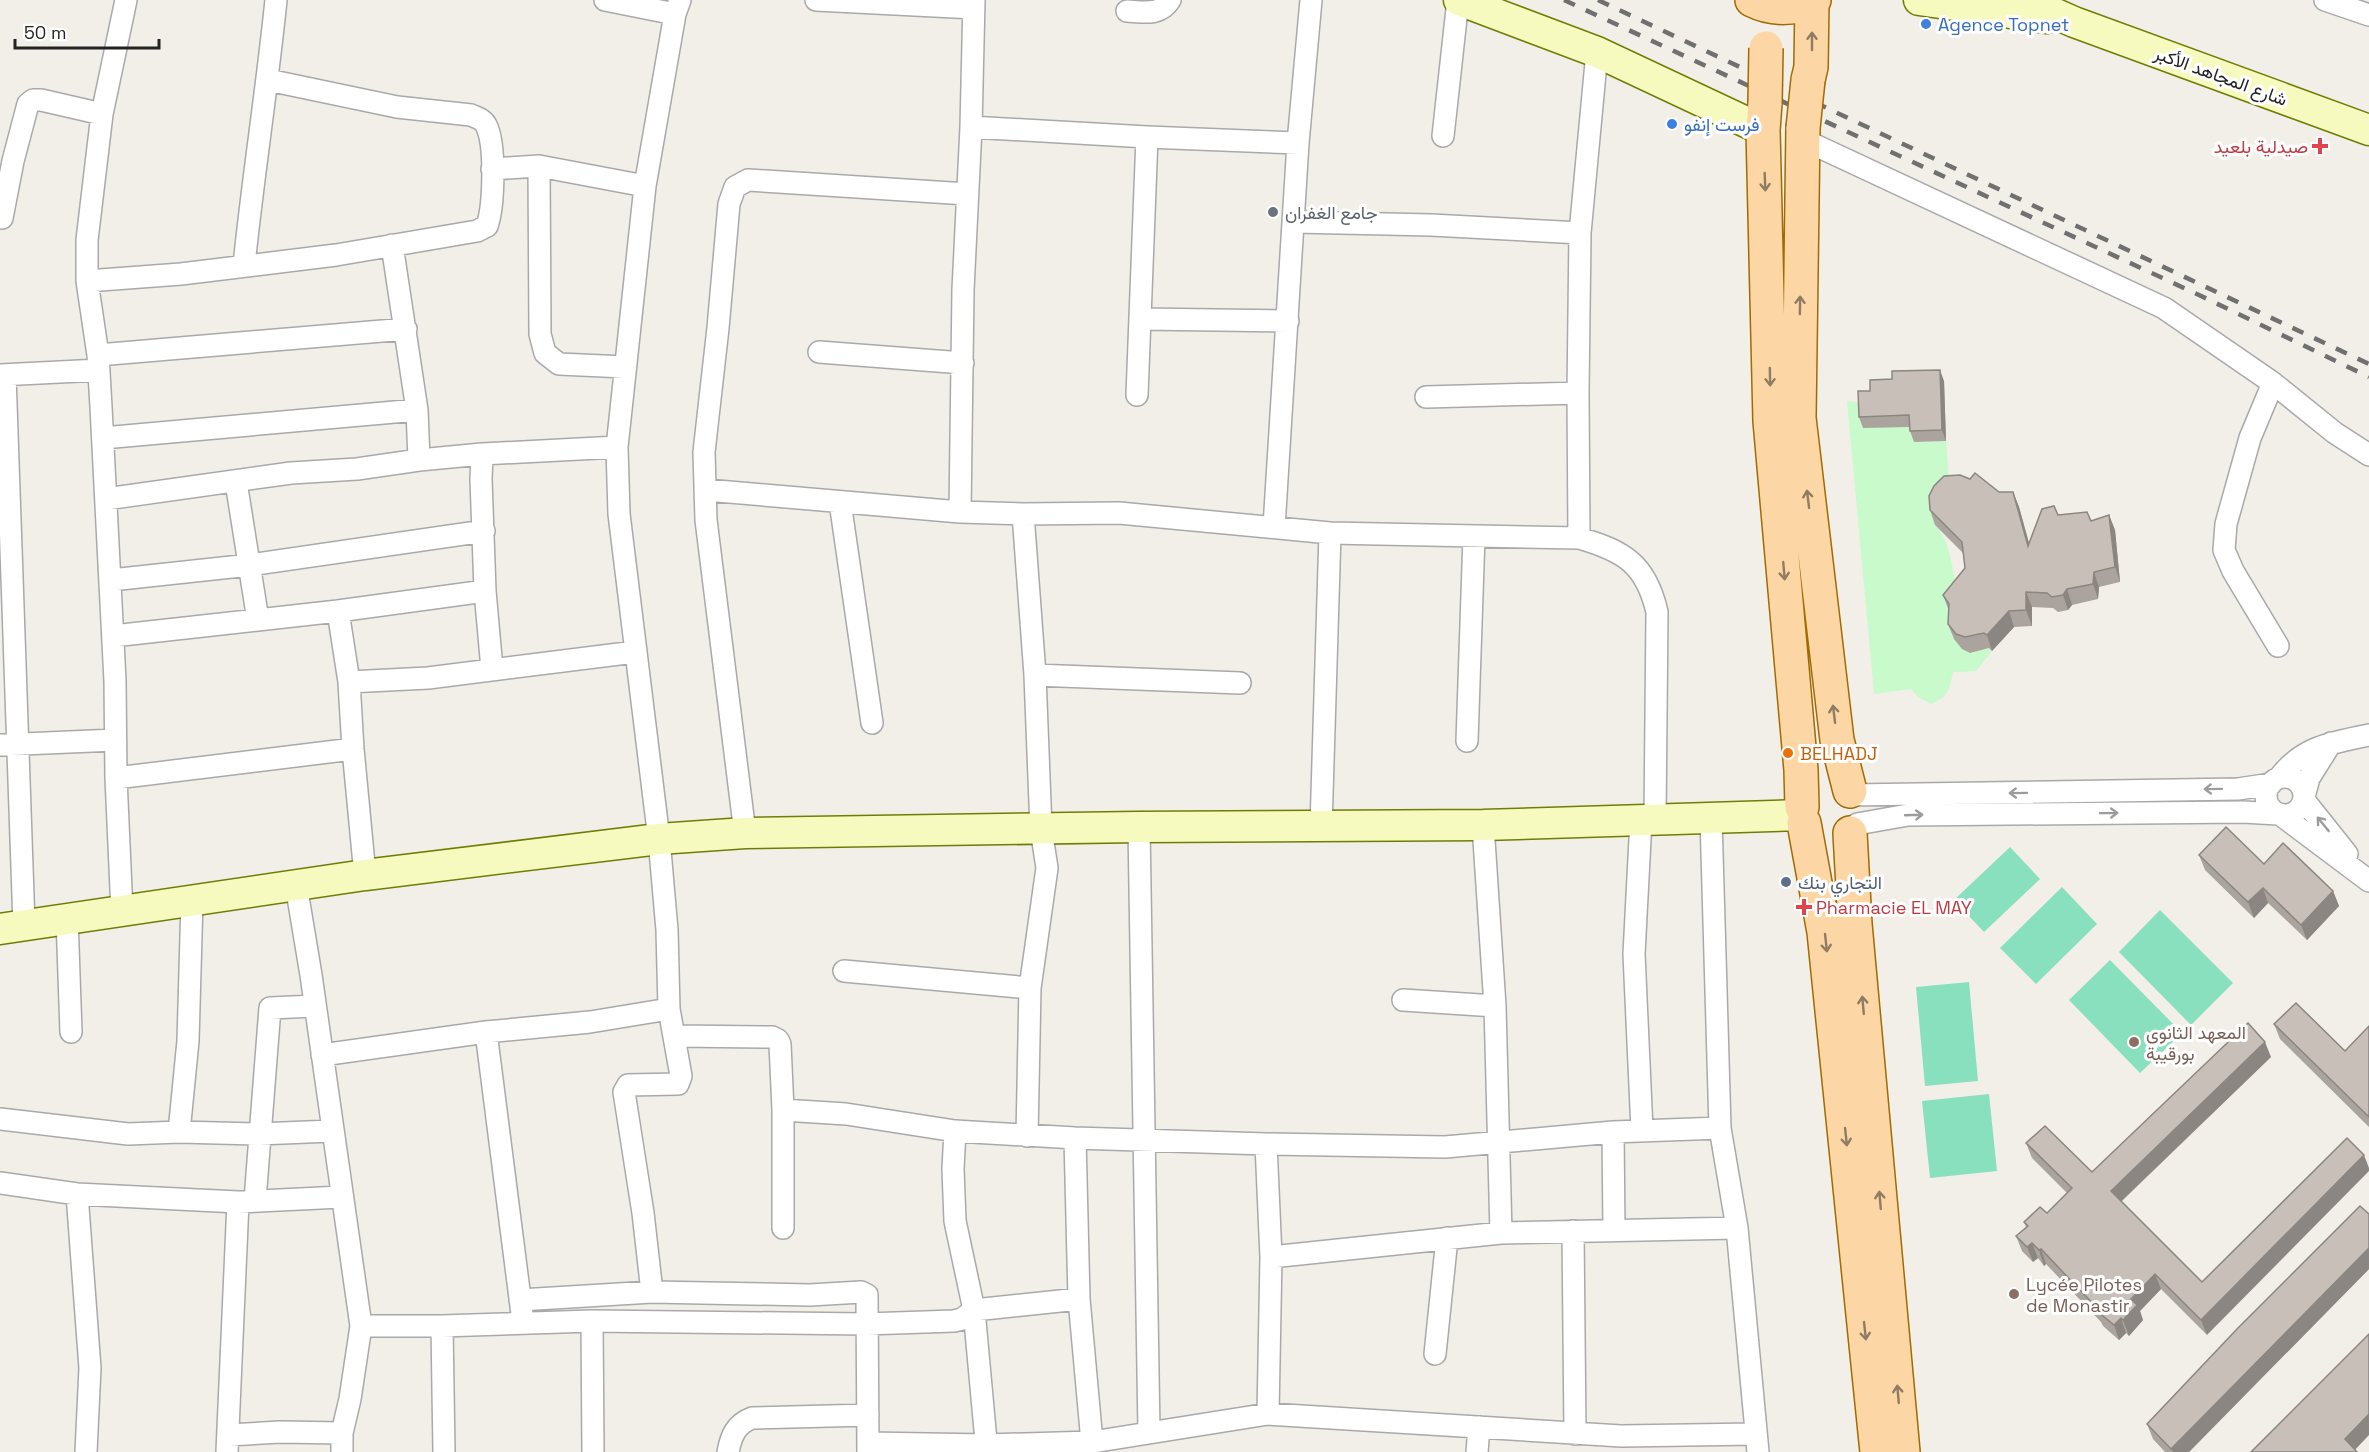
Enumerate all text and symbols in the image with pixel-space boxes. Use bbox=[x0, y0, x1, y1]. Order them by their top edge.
scale bar bbox=[15, 12, 159, 50]
place label: Agence Topnet bbox=[1938, 13, 2069, 36]
marker: Agence Topnet bbox=[1919, 17, 1933, 31]
text: 50 m bbox=[24, 21, 66, 44]
one-way arrow bbox=[1806, 32, 1818, 52]
street label: شارع المجاهد الأكبر bbox=[2150, 41, 2291, 112]
place label: فرست إنفو bbox=[1684, 113, 1760, 137]
marker: فرست إنفو bbox=[1665, 117, 1679, 131]
place label: صيدلية بلعيد bbox=[2214, 135, 2308, 158]
marker: صيدلية بلعيد bbox=[2313, 139, 2327, 153]
one-way arrow bbox=[1760, 172, 1771, 192]
place label: جامع الغفران bbox=[1285, 201, 1378, 225]
marker: جامع الغفران bbox=[1266, 205, 1280, 219]
one-way arrow bbox=[1794, 295, 1806, 315]
one-way arrow bbox=[1764, 367, 1776, 387]
one-way arrow bbox=[1803, 490, 1814, 509]
one-way arrow bbox=[1779, 561, 1790, 581]
one-way arrow bbox=[1828, 704, 1839, 724]
place label: BELHADJ bbox=[1800, 742, 1878, 765]
marker: BELHADJ bbox=[1781, 746, 1795, 760]
one-way arrow bbox=[2203, 784, 2223, 795]
one-way arrow bbox=[2008, 787, 2028, 799]
one-way arrow bbox=[2099, 807, 2119, 819]
one-way arrow bbox=[1904, 809, 1924, 820]
one-way arrow bbox=[2316, 817, 2330, 832]
place label: التجاري بنك bbox=[1798, 871, 1882, 898]
marker: التجاري بنك bbox=[1779, 875, 1793, 889]
place label: Pharmacie EL MAY bbox=[1816, 896, 1972, 919]
marker: Pharmacie EL MAY bbox=[1797, 900, 1811, 914]
one-way arrow bbox=[1820, 933, 1831, 952]
one-way arrow bbox=[1857, 996, 1868, 1016]
place label: المعهد الثانوي بورقيبة bbox=[2146, 1021, 2246, 1065]
marker: المعهد الثانوي بورقيبة bbox=[2127, 1035, 2141, 1049]
one-way arrow bbox=[1841, 1126, 1852, 1146]
one-way arrow bbox=[1874, 1190, 1885, 1210]
place label: Lycée Pilotes de Monastir bbox=[2026, 1273, 2142, 1317]
marker: Lycée Pilotes de Monastir bbox=[2007, 1287, 2021, 1301]
one-way arrow bbox=[1860, 1320, 1871, 1340]
one-way arrow bbox=[1892, 1384, 1903, 1404]

